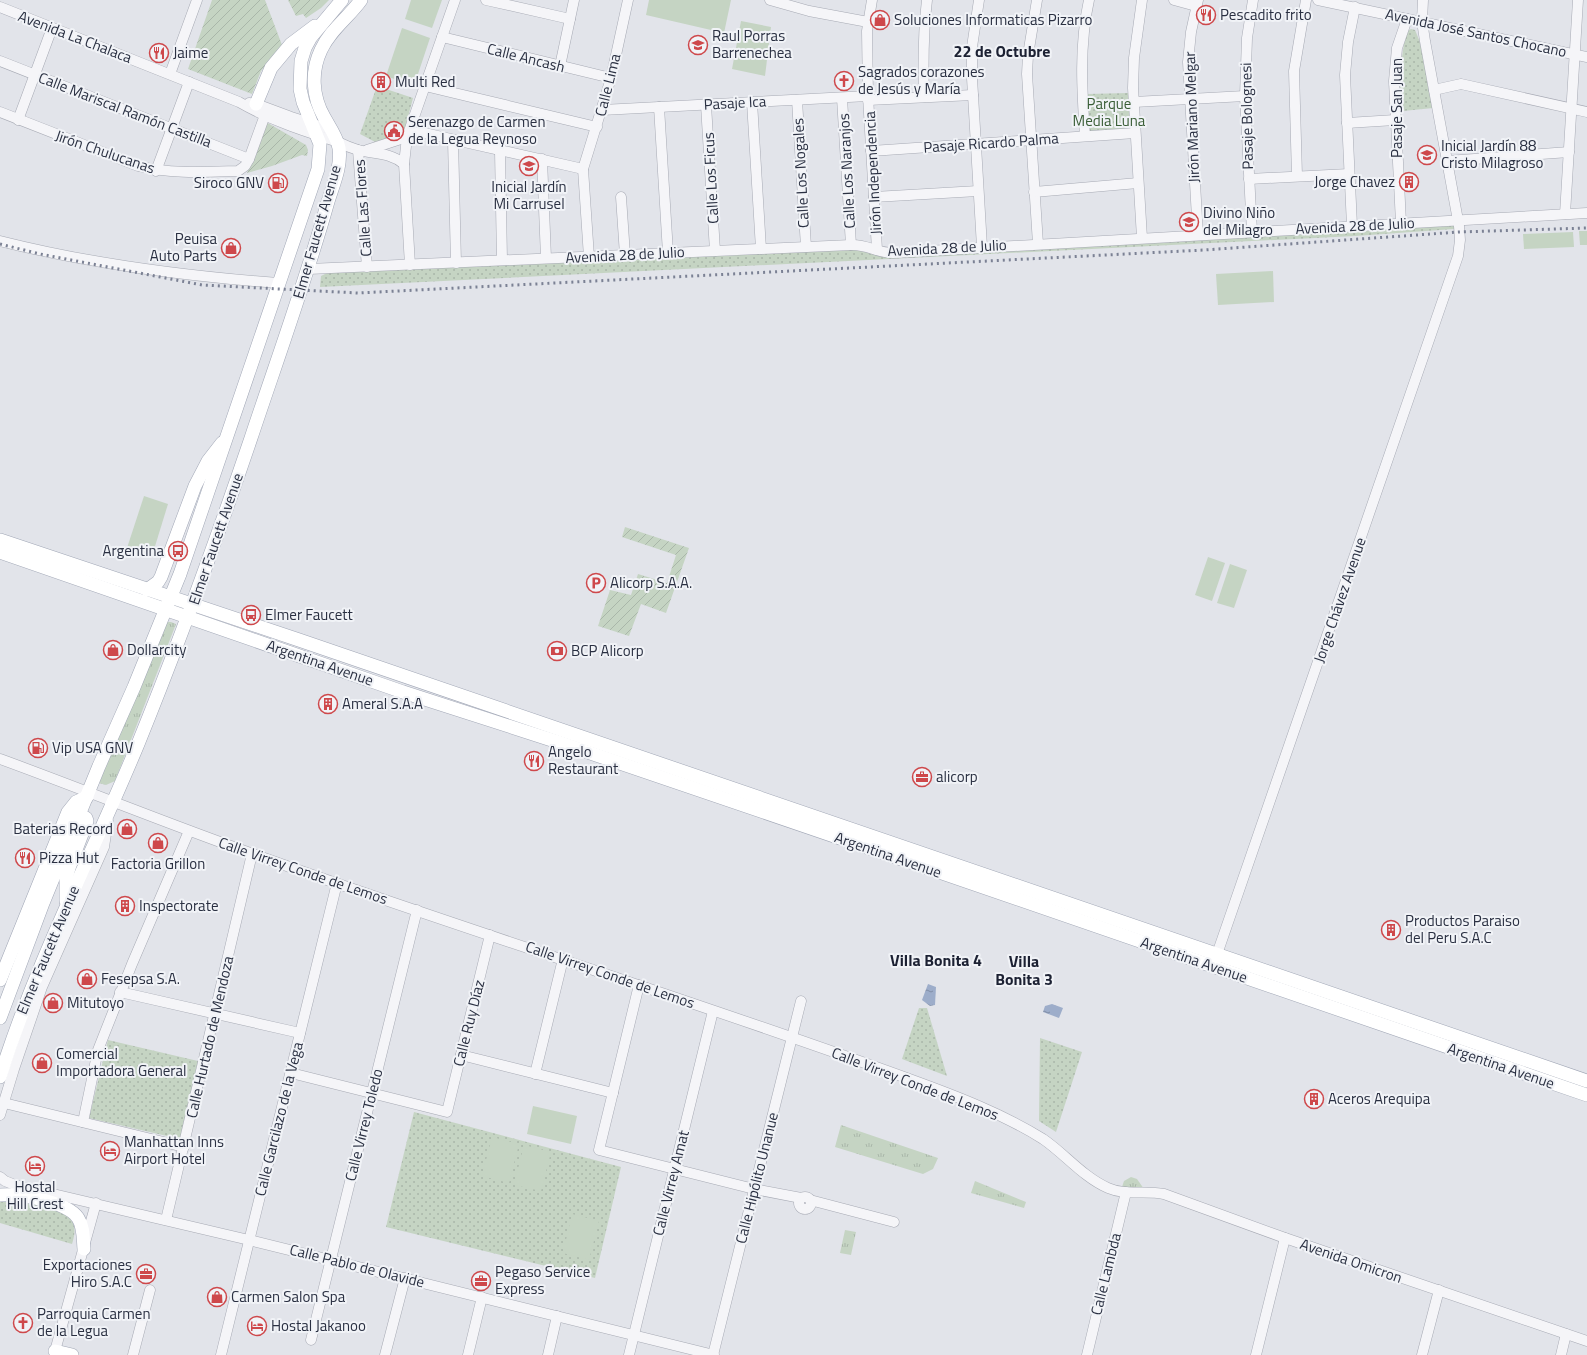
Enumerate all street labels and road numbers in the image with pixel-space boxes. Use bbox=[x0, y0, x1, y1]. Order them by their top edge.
street label: Avenida José Santos Chocano bbox=[1383, 2, 1569, 63]
street label: Avenida La Chalaca bbox=[15, 4, 136, 69]
street label: Calle Ancash bbox=[485, 37, 568, 78]
street label: Calle Lima bbox=[589, 51, 627, 119]
street label: Jirón Mariano Melgar bbox=[1178, 51, 1205, 183]
street label: Pasaje San Juan bbox=[1385, 58, 1408, 158]
street label: Pasaje Bolognesi bbox=[1234, 62, 1259, 170]
street label: Calle Mariscal Ramón Castilla bbox=[35, 66, 216, 153]
street label: Pasaje Ica bbox=[703, 89, 767, 116]
street label: Jirón Independencia bbox=[858, 110, 887, 235]
street label: Calle Los Naranjos bbox=[832, 113, 861, 229]
street label: Calle Los Nogales bbox=[786, 117, 815, 229]
street label: Jirón Chulucanas bbox=[52, 124, 158, 179]
street label: Pasaje Ricardo Palma bbox=[923, 126, 1060, 159]
street label: Calle Los Ficus bbox=[697, 132, 724, 224]
street label: Calle Las Flores bbox=[348, 159, 377, 257]
street label: Elmer Faucett Avenue bbox=[286, 162, 347, 301]
street label: Avenida 28 de Julio bbox=[1295, 211, 1415, 240]
street label: Avenida 28 de Julio bbox=[887, 233, 1007, 262]
street label: Avenida 28 de Julio bbox=[565, 240, 685, 269]
street label: Elmer Faucett Avenue bbox=[182, 470, 249, 608]
street label: Jorge Chávez Avenue bbox=[1307, 534, 1372, 666]
street label: Argentina Avenue bbox=[264, 633, 377, 692]
street label: Argentina Avenue bbox=[832, 825, 945, 884]
street label: Calle Virrey Conde de Lemos bbox=[216, 831, 391, 910]
street label: Elmer Faucett Avenue bbox=[10, 882, 85, 1018]
street label: Argentina Avenue bbox=[1138, 930, 1251, 989]
street label: Calle Virrey Conde de Lemos bbox=[523, 935, 698, 1014]
street label: Calle Hurtado de Mendoza bbox=[180, 953, 239, 1120]
street label: Calle Ruy Díaz bbox=[447, 977, 490, 1069]
street label: Argentina Avenue bbox=[1445, 1036, 1558, 1095]
street label: Calle Garcilazo de la Vega bbox=[248, 1039, 309, 1198]
street label: Calle Virrey Conde de Lemos bbox=[828, 1041, 1002, 1126]
street label: Calle Virrey Toledo bbox=[338, 1066, 389, 1183]
street label: Calle Hipólito Unanue bbox=[729, 1110, 784, 1246]
street label: Calle Virrey Amat bbox=[646, 1127, 695, 1238]
street label: Calle Lambda bbox=[1084, 1230, 1127, 1317]
street label: Avenida Omicron bbox=[1297, 1232, 1405, 1289]
street label: Calle Pablo de Olavide bbox=[287, 1238, 427, 1293]

